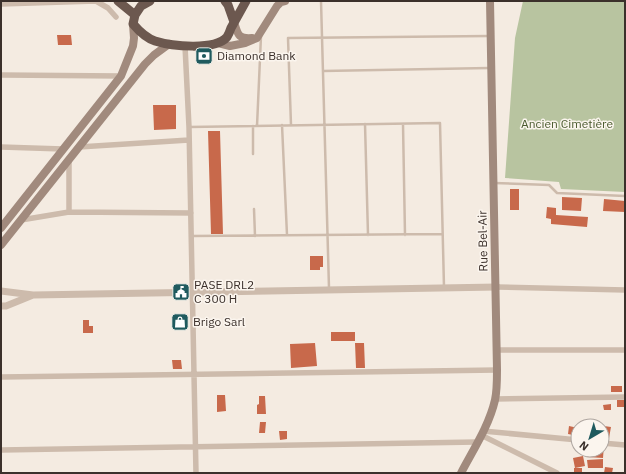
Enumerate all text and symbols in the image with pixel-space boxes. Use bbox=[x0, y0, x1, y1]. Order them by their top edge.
bank icon: Diamond Bank bbox=[194, 46, 214, 66]
place label: Diamond Bank bbox=[217, 48, 296, 63]
park label: Ancien Cimetière bbox=[521, 116, 613, 131]
street label: Rue Bel-Air bbox=[474, 210, 491, 272]
place label: PASE DRL2 C 300 H bbox=[194, 277, 254, 306]
public building icon: PASE DRL2 C 300 H bbox=[171, 282, 191, 302]
shop icon: Brigo Sarl bbox=[170, 312, 190, 332]
place label: Brigo Sarl bbox=[193, 314, 245, 329]
north arrow bbox=[570, 418, 610, 458]
text: N bbox=[576, 438, 591, 454]

